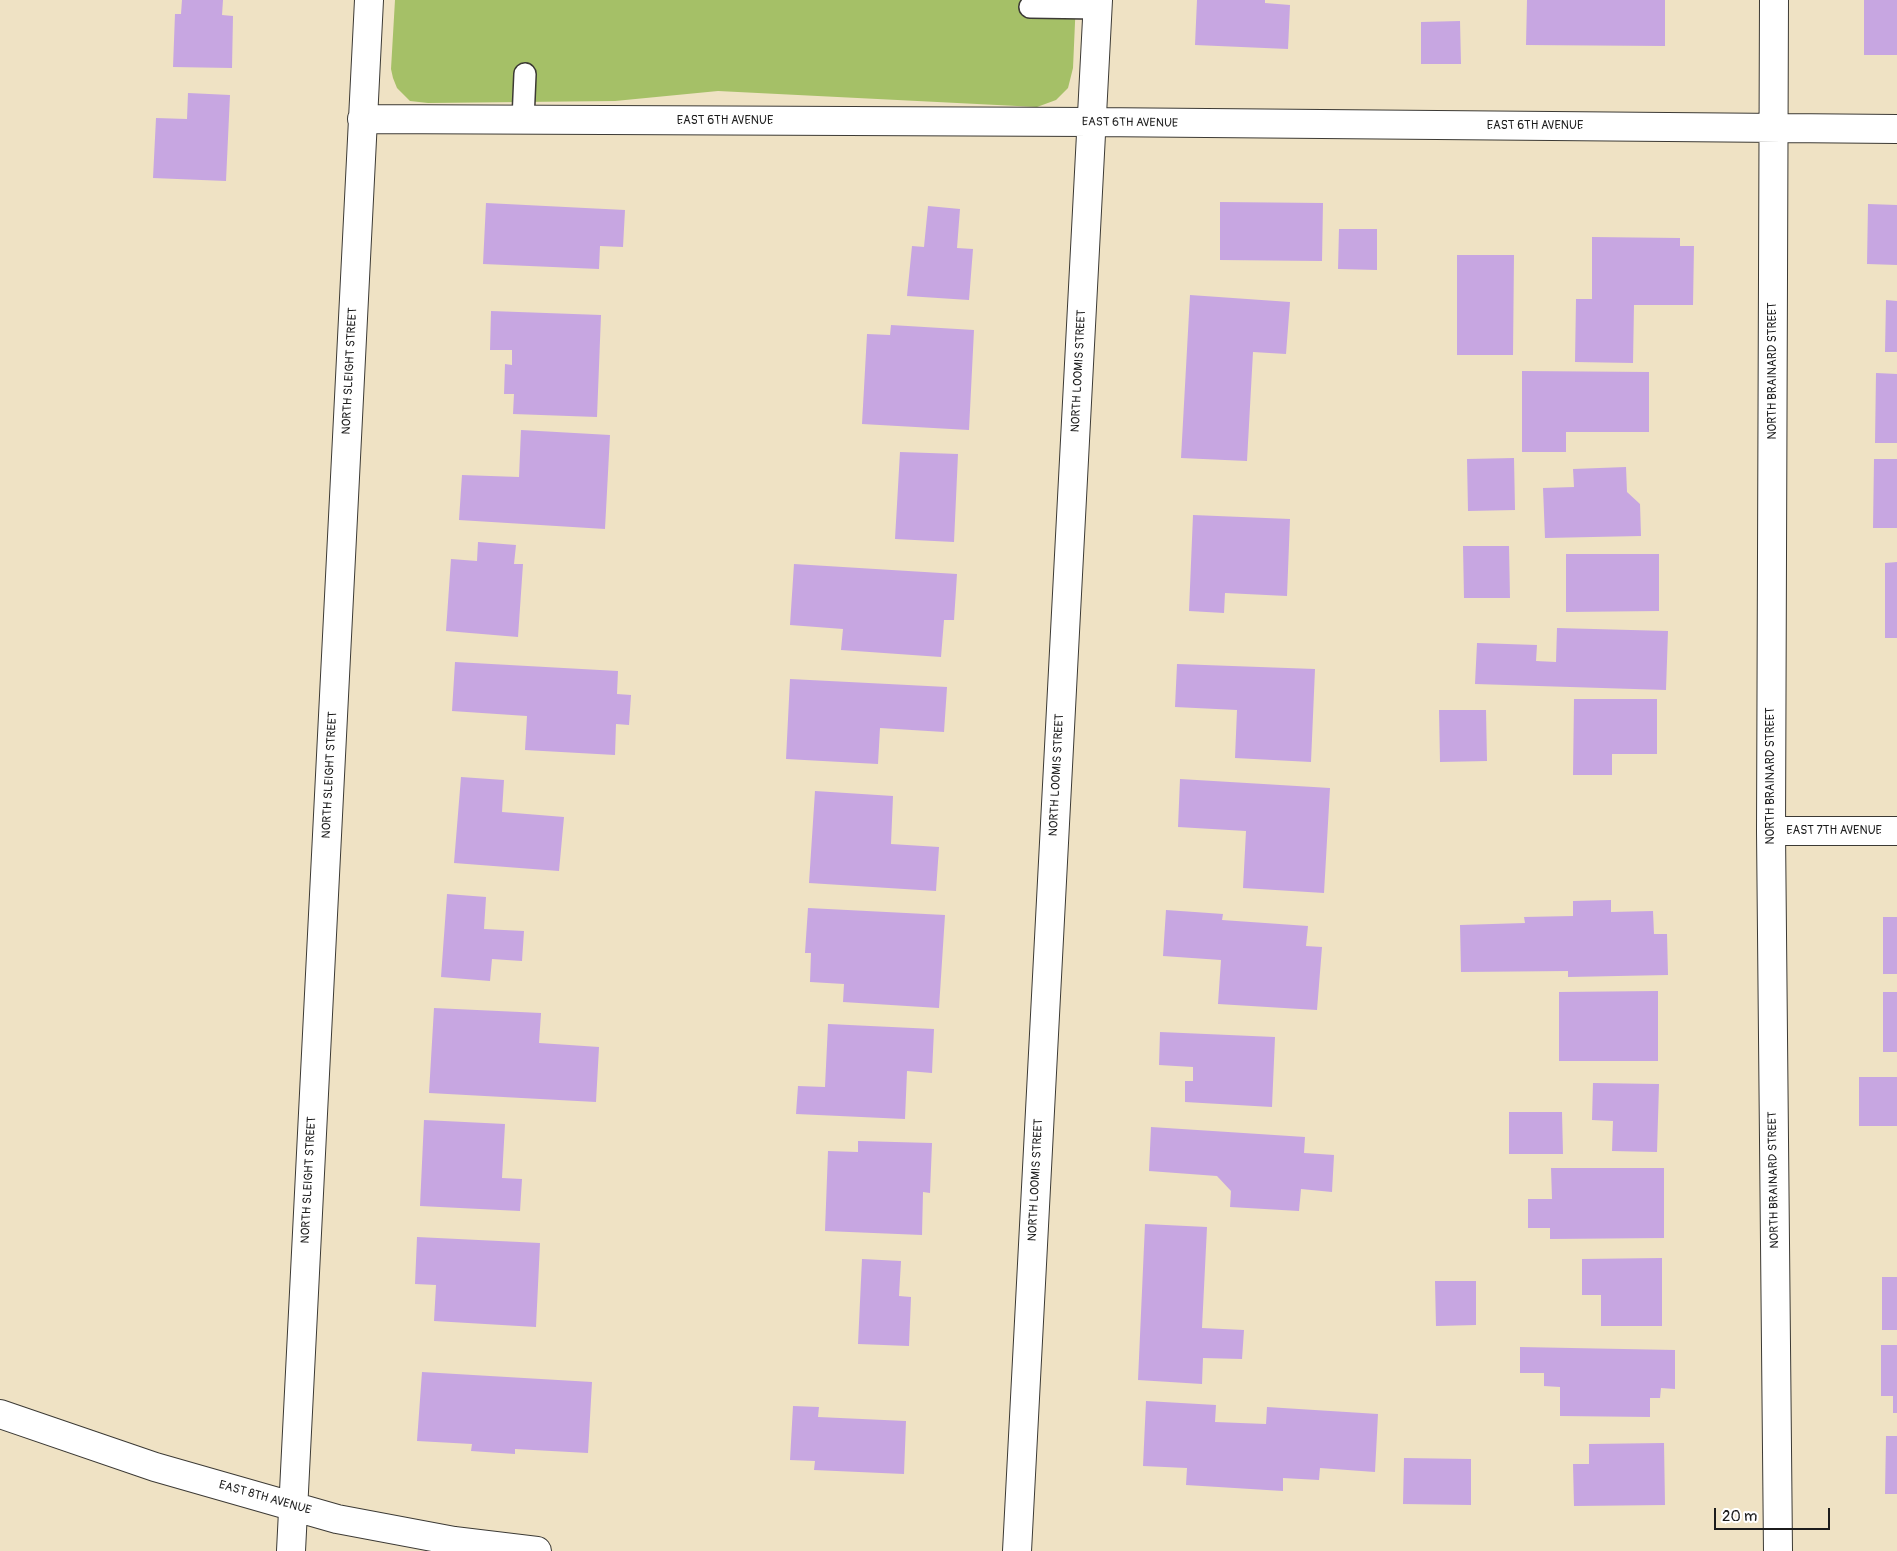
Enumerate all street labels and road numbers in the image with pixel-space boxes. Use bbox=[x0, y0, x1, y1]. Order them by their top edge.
street label: EAST 6TH AVENUE bbox=[677, 114, 773, 128]
street label: EAST 6TH AVENUE bbox=[1082, 115, 1178, 131]
street label: EAST 6TH AVENUE bbox=[1487, 119, 1583, 133]
street label: NORTH BRAINARD STREET bbox=[1766, 302, 1780, 440]
street label: NORTH SLEIGHT STREET bbox=[339, 307, 361, 435]
street label: NORTH LOOMIS STREET bbox=[1069, 309, 1089, 433]
street label: NORTH BRAINARD STREET bbox=[1764, 707, 1778, 845]
street label: NORTH SLEIGHT STREET bbox=[319, 711, 341, 839]
street label: NORTH LOOMIS STREET bbox=[1047, 713, 1067, 837]
street label: EAST 7TH AVENUE bbox=[1786, 824, 1882, 838]
street label: NORTH BRAINARD STREET bbox=[1766, 1111, 1782, 1249]
street label: NORTH SLEIGHT STREET bbox=[298, 1116, 320, 1244]
street label: NORTH LOOMIS STREET bbox=[1026, 1118, 1046, 1242]
street label: EAST 8TH AVENUE bbox=[217, 1478, 313, 1518]

